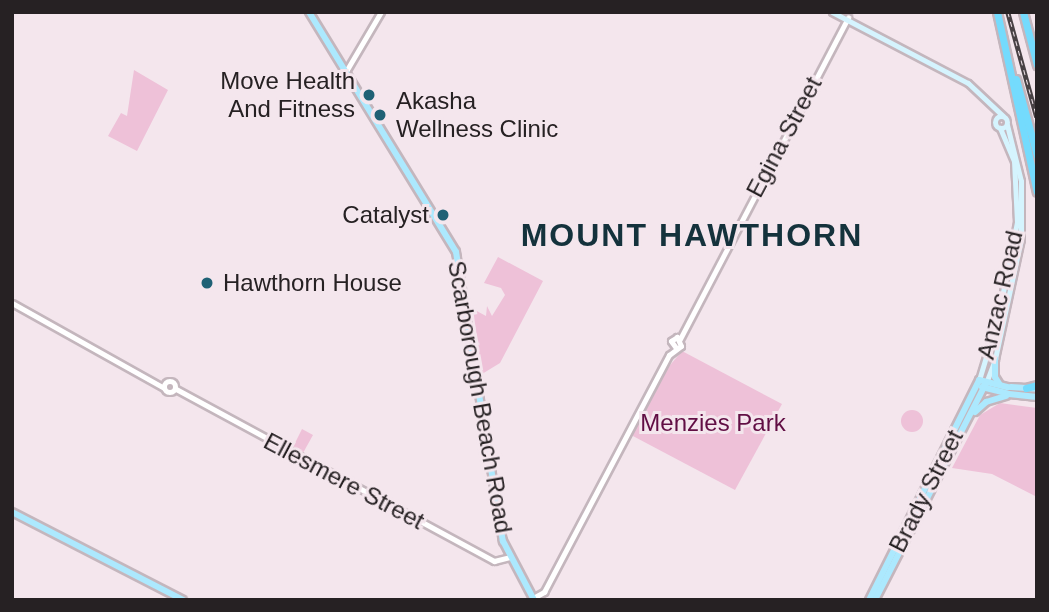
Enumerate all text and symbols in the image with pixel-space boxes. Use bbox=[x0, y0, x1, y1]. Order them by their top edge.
place label: Move Health And Fitness bbox=[220, 67, 355, 123]
street label: Egina Street bbox=[740, 72, 828, 202]
marker: Move Health And Fitness bbox=[361, 87, 377, 103]
place label: Akasha Wellness Clinic bbox=[396, 87, 558, 143]
marker: Akasha Wellness Clinic bbox=[370, 105, 390, 125]
place label: Catalyst bbox=[342, 201, 429, 229]
marker: Catalyst bbox=[435, 207, 451, 223]
district label: MOUNT HAWTHORN bbox=[522, 216, 862, 254]
street label: Anzac Road bbox=[971, 228, 1029, 362]
street label: Scarborough Beach Road bbox=[442, 259, 518, 535]
place label: Hawthorn House bbox=[223, 269, 402, 297]
marker: Hawthorn House bbox=[197, 273, 217, 293]
park label: Menzies Park bbox=[640, 409, 786, 437]
street label: Brady Street bbox=[883, 425, 969, 557]
street label: Ellesmere Street bbox=[259, 427, 429, 535]

